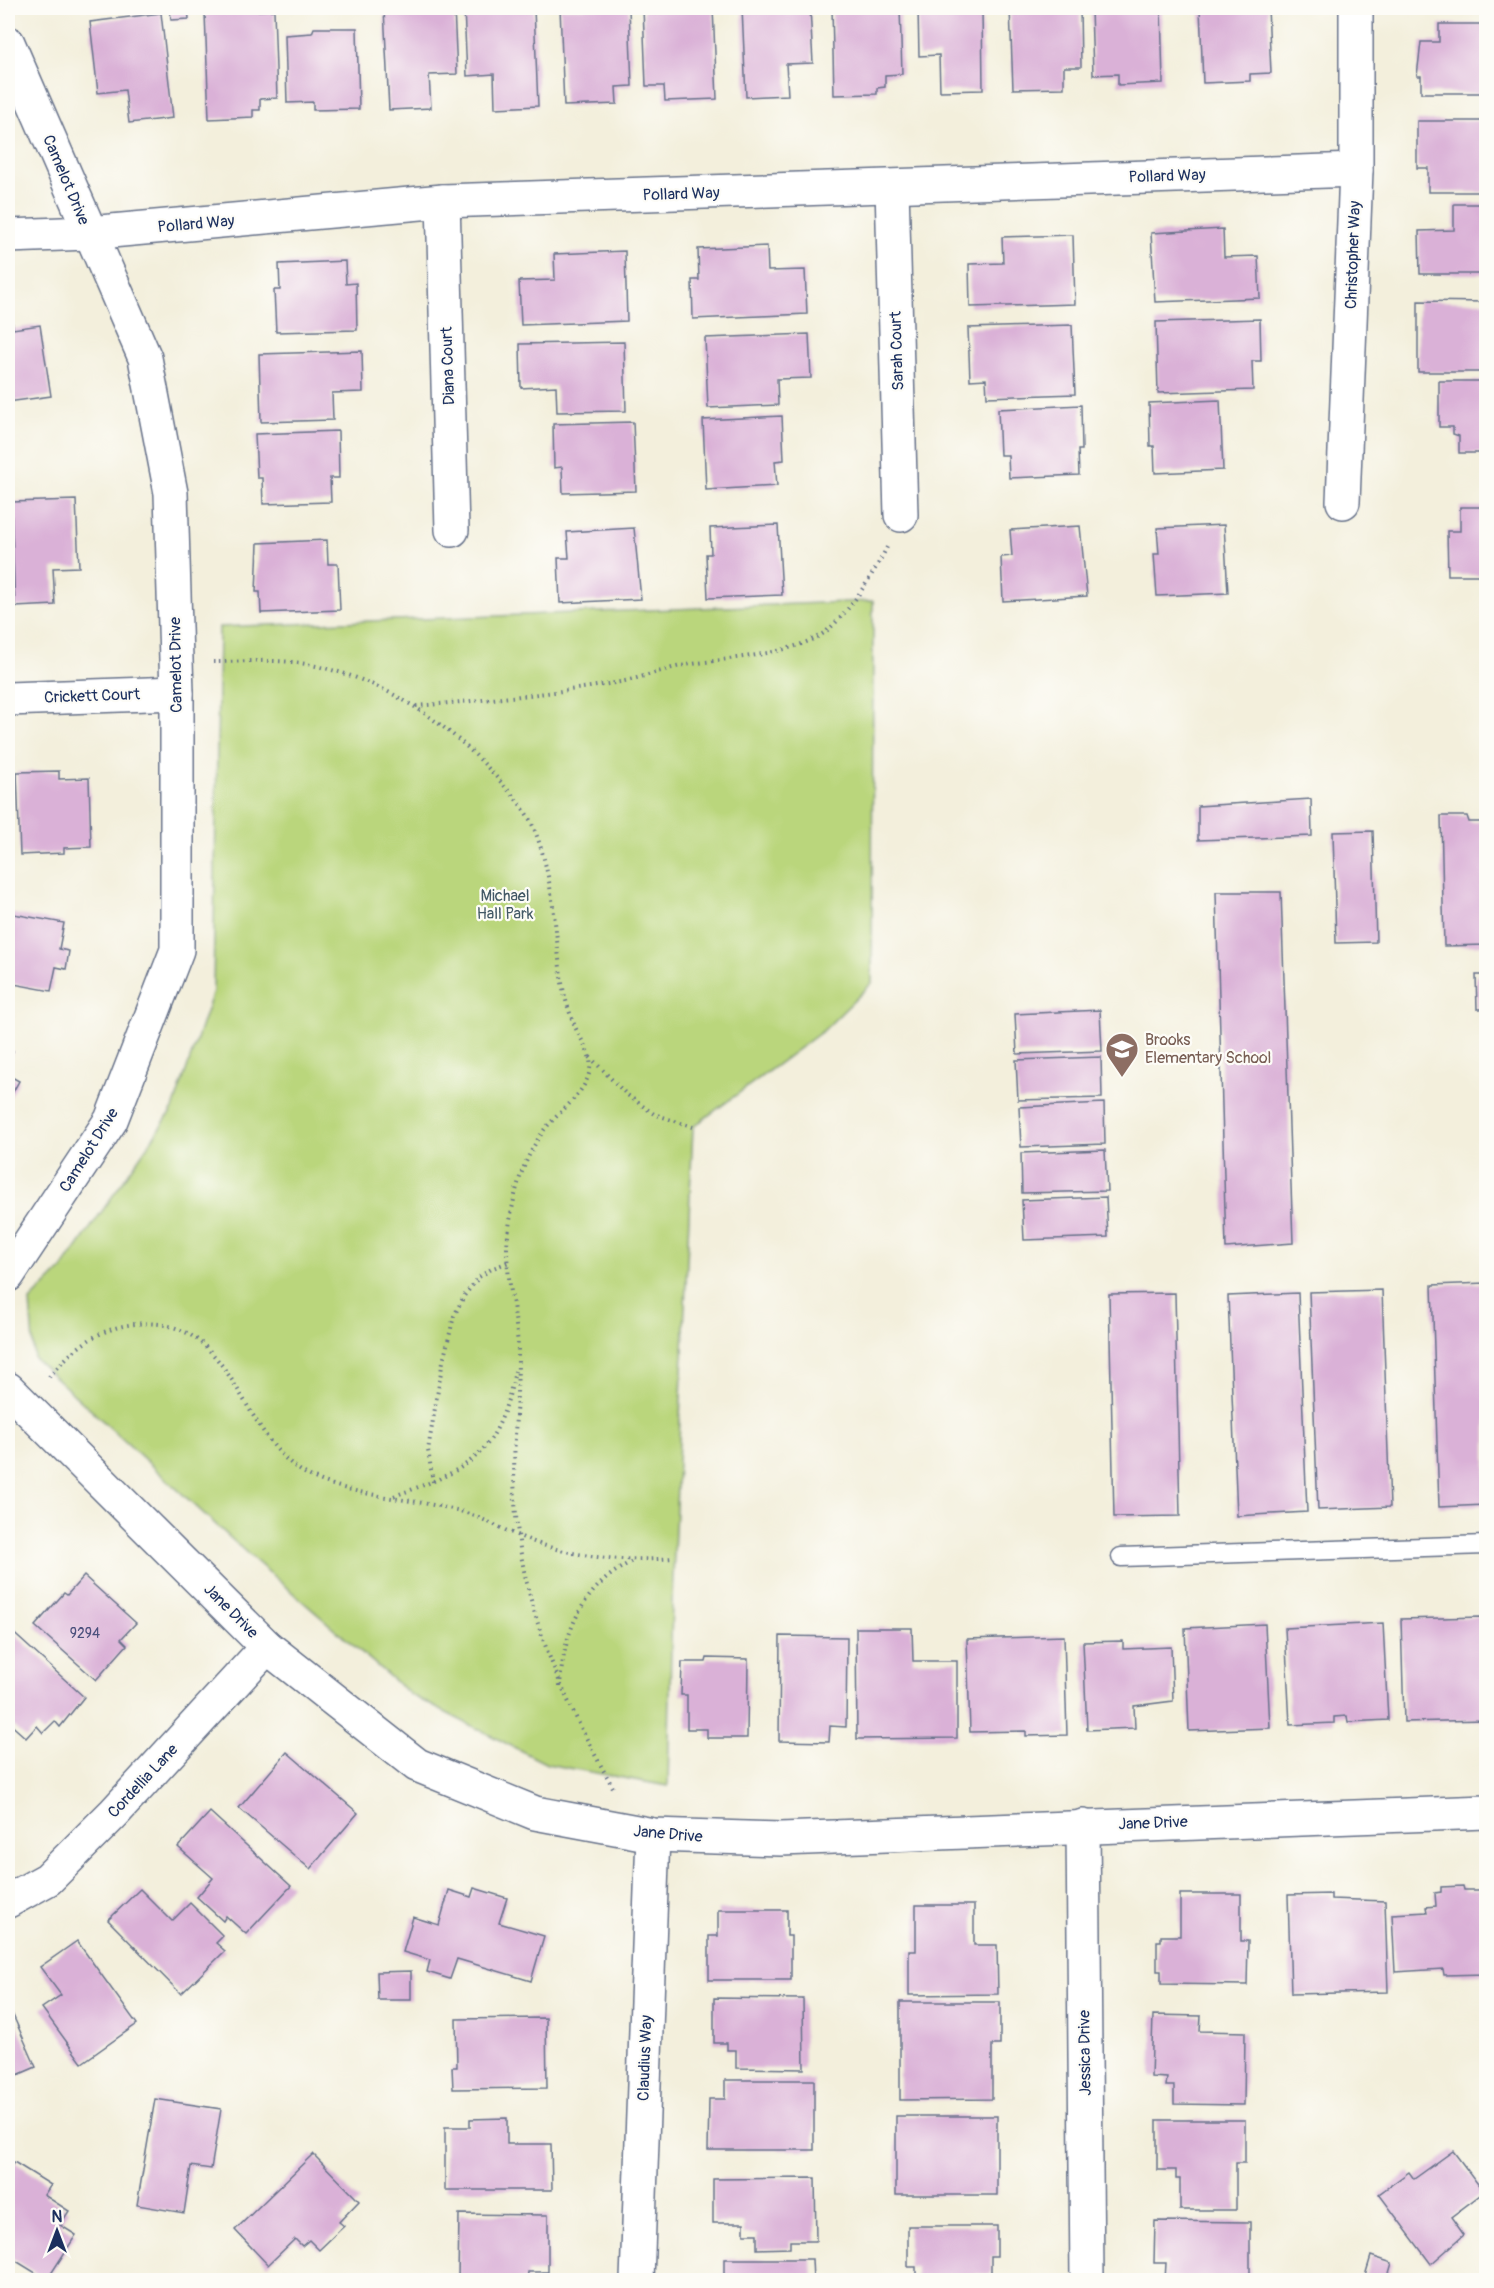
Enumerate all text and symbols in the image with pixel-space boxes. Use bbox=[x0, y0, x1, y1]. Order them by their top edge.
street label: Camelot Drive bbox=[38, 132, 94, 228]
street label: Pollard Way bbox=[1128, 165, 1206, 187]
street label: Pollard Way bbox=[642, 183, 720, 205]
street label: Christopher Way bbox=[1341, 200, 1365, 309]
street label: Pollard Way bbox=[157, 211, 235, 237]
street label: Sarah Court bbox=[886, 310, 908, 391]
street label: Diana Court bbox=[437, 326, 459, 406]
street label: Camelot Drive bbox=[165, 617, 187, 713]
street label: Crickett Court bbox=[44, 684, 141, 708]
park label: Michael Hall Park bbox=[477, 886, 534, 924]
place label: Brooks Elementary School bbox=[1145, 1030, 1271, 1068]
school or university icon: Brooks Elementary School bbox=[1104, 1031, 1140, 1078]
street label: Camelot Drive bbox=[55, 1104, 123, 1196]
street label: Jane Drive bbox=[199, 1579, 263, 1643]
house number: 9294 bbox=[70, 1625, 100, 1642]
street label: Cordellia Lane bbox=[104, 1740, 182, 1822]
street label: Jane Drive bbox=[1118, 1812, 1188, 1834]
street label: Jane Drive bbox=[633, 1821, 703, 1847]
street label: Jessica Drive bbox=[1074, 2010, 1096, 2096]
street label: Claudius Way bbox=[634, 2014, 657, 2101]
north arrow bbox=[27, 2201, 87, 2261]
text: N bbox=[52, 2207, 63, 2227]

